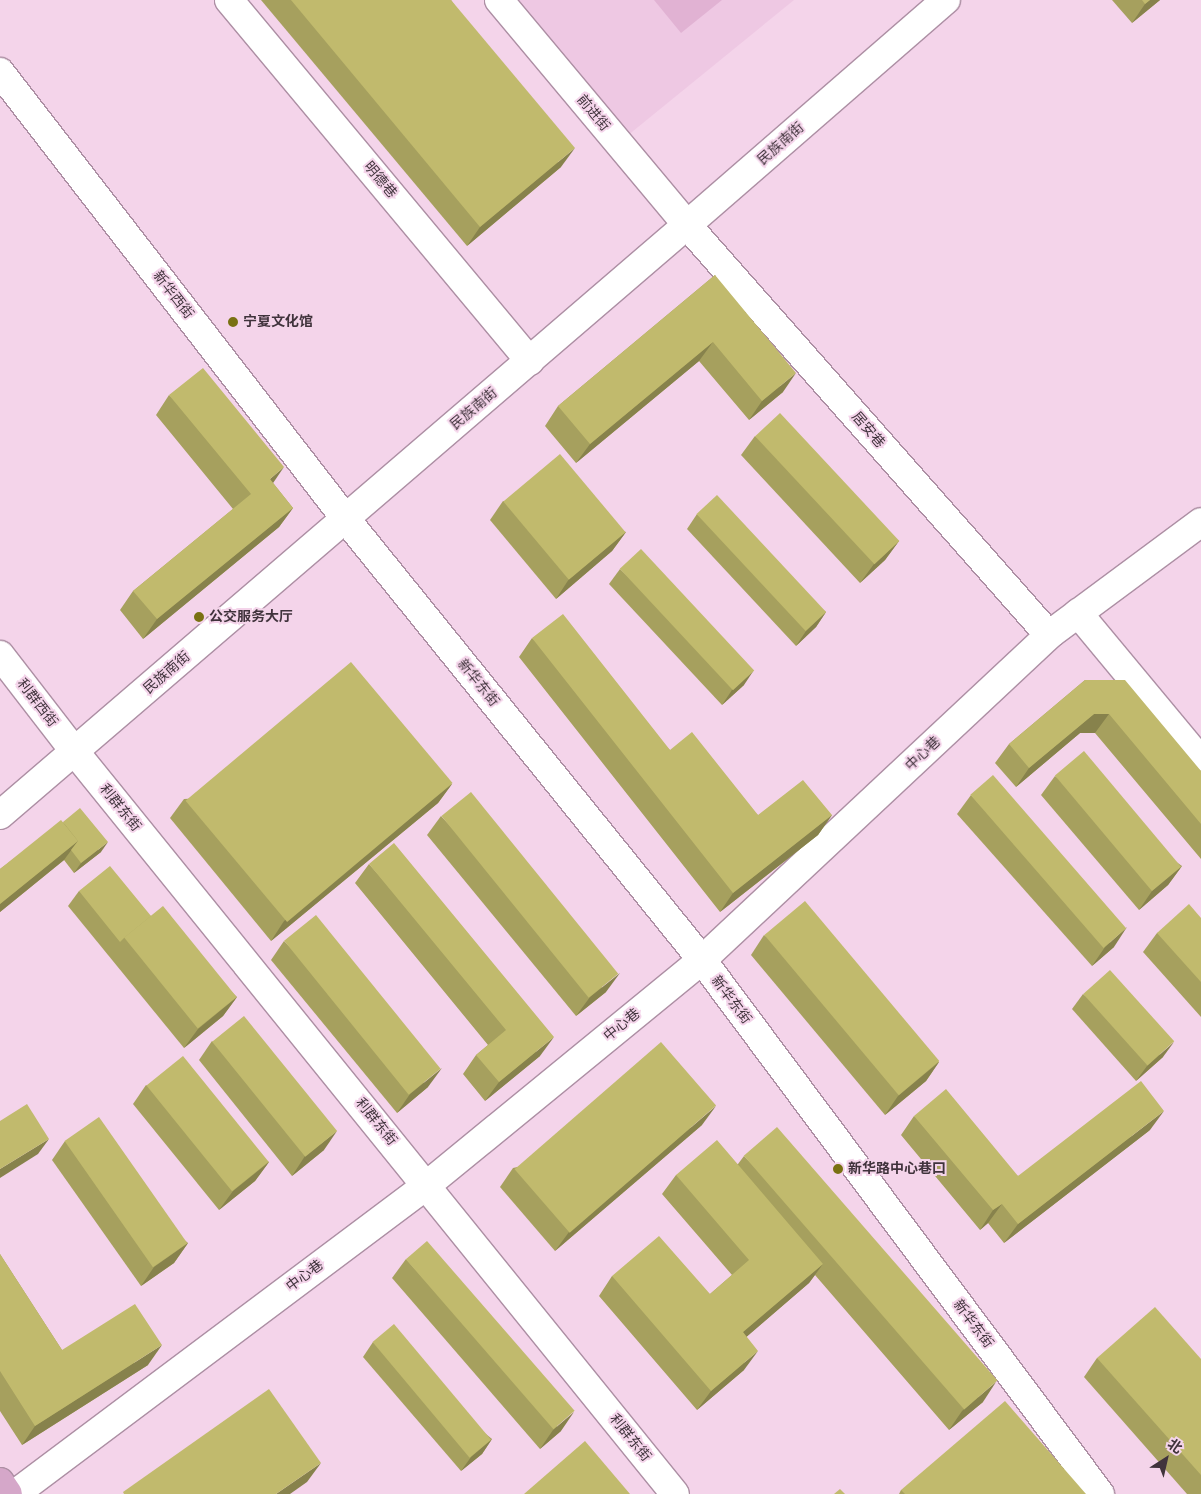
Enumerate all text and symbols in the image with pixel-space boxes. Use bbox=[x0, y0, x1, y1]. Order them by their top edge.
street label: 前进街 bbox=[573, 92, 613, 134]
street label: 民族南街 bbox=[754, 119, 808, 169]
street label: 明德巷 bbox=[360, 159, 400, 201]
street label: 新华西街 bbox=[149, 268, 197, 322]
place label: 宁夏文化馆 bbox=[243, 314, 313, 330]
marker: 宁夏文化馆 bbox=[227, 316, 239, 328]
street label: 民族南街 bbox=[447, 385, 501, 433]
street label: 居安巷 bbox=[848, 409, 888, 451]
place label: 公交服务大厅 bbox=[209, 609, 293, 625]
marker: 公交服务大厅 bbox=[193, 611, 205, 623]
street label: 民族南街 bbox=[140, 648, 194, 698]
street label: 新华东街 bbox=[454, 656, 502, 710]
street label: 利群西街 bbox=[13, 676, 61, 730]
street label: 中心巷 bbox=[902, 734, 944, 774]
street label: 利群东街 bbox=[96, 781, 144, 835]
street label: 新华东街 bbox=[707, 973, 755, 1027]
street label: 中心巷 bbox=[600, 1005, 644, 1045]
street label: 利群东街 bbox=[352, 1095, 400, 1149]
place label: 新华路中心巷口 bbox=[848, 1161, 946, 1177]
marker: 新华路中心巷口 bbox=[832, 1163, 844, 1175]
street label: 中心巷 bbox=[283, 1257, 327, 1295]
street label: 新华东街 bbox=[949, 1297, 997, 1351]
street label: 利群东街 bbox=[606, 1411, 654, 1465]
north arrow bbox=[1141, 1434, 1191, 1484]
text: 北 bbox=[1164, 1435, 1185, 1457]

